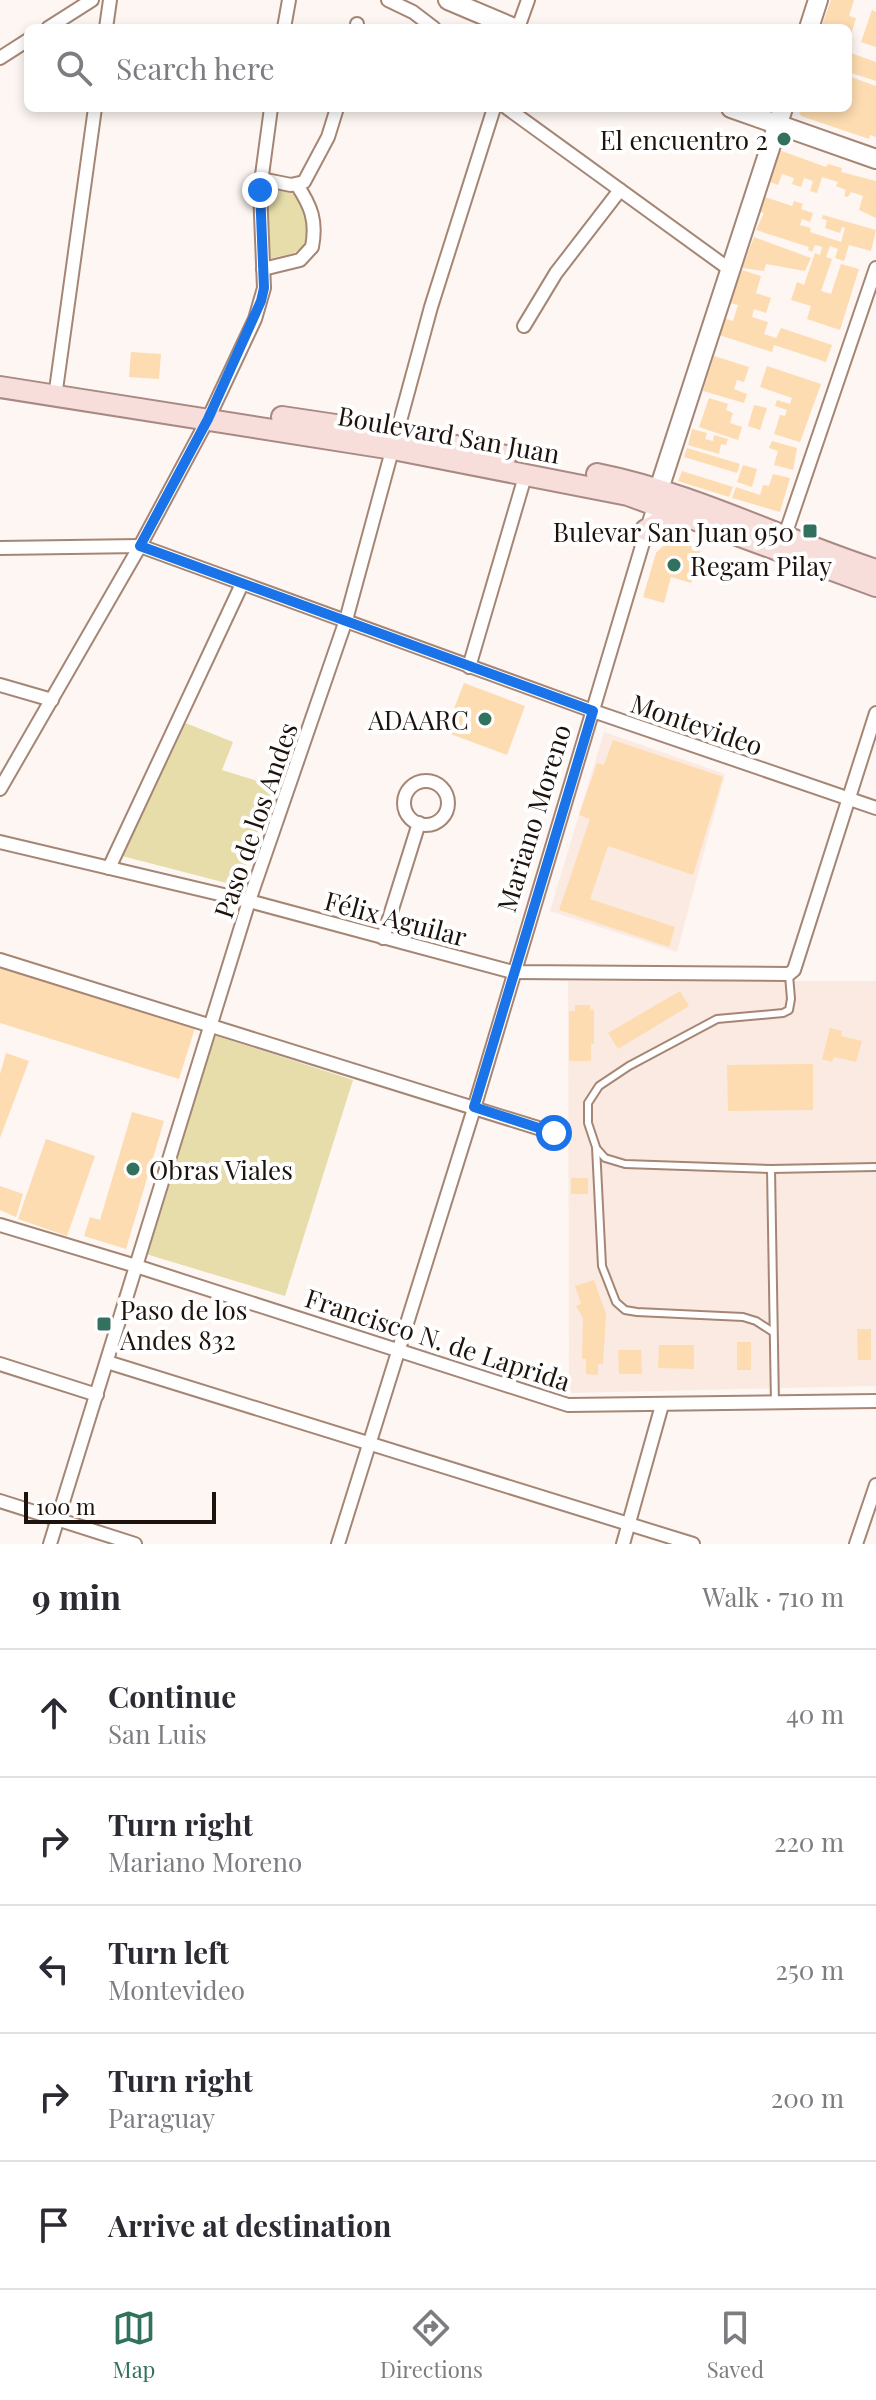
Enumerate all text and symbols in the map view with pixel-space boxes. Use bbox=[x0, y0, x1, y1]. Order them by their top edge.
search box bbox=[24, 24, 852, 112]
icon: search bbox=[52, 46, 96, 90]
text: Search here bbox=[116, 48, 275, 88]
place label: El encuentro 2 bbox=[600, 122, 768, 157]
marker: El encuentro 2 bbox=[775, 130, 793, 148]
route end bbox=[242, 172, 278, 208]
street label: Boulevard San Juan bbox=[335, 397, 563, 471]
place label: Bulevar San Juan 950 bbox=[553, 514, 794, 549]
marker: Bulevar San Juan 950 bbox=[801, 522, 819, 540]
place label: Regam Pilay bbox=[690, 548, 832, 583]
marker: Regam Pilay bbox=[665, 556, 683, 574]
street label: Montevideo bbox=[627, 685, 767, 763]
place label: ADAARC bbox=[367, 702, 469, 737]
marker: ADAARC bbox=[476, 710, 494, 728]
street label: Paso de los Andes bbox=[205, 718, 305, 922]
street label: Mariano Moreno bbox=[488, 720, 578, 916]
street label: Félix Aguilar bbox=[321, 882, 471, 954]
route start bbox=[536, 1115, 572, 1151]
place label: Obras Viales bbox=[149, 1152, 293, 1187]
marker: Obras Viales bbox=[124, 1160, 142, 1178]
street label: Francisco N. de Laprida bbox=[301, 1280, 575, 1398]
place label: Paso de los Andes 832 bbox=[119, 1292, 247, 1357]
marker: Paso de los Andes 832 bbox=[95, 1315, 113, 1333]
scale bar bbox=[24, 1488, 216, 1524]
text: 100 m bbox=[36, 1491, 96, 1521]
text: 9 min bbox=[32, 1573, 121, 1619]
text: Walk · 710 m bbox=[702, 1579, 844, 1614]
text: Continue bbox=[108, 1676, 236, 1716]
icon: ahead bbox=[32, 1691, 76, 1735]
text: 40 m bbox=[786, 1696, 844, 1731]
text: San Luis bbox=[108, 1716, 207, 1751]
text: Turn right bbox=[108, 1804, 253, 1844]
icon: right bbox=[32, 1819, 76, 1863]
text: 220 m bbox=[774, 1824, 844, 1859]
text: Mariano Moreno bbox=[108, 1844, 302, 1879]
text: Turn left bbox=[108, 1932, 229, 1972]
icon: left bbox=[32, 1947, 76, 1991]
text: 250 m bbox=[776, 1952, 844, 1987]
text: Montevideo bbox=[108, 1972, 245, 2007]
text: Turn right bbox=[108, 2060, 253, 2100]
icon: right bbox=[32, 2075, 76, 2119]
text: 200 m bbox=[771, 2080, 844, 2115]
text: Paraguay bbox=[108, 2100, 215, 2135]
icon: arrive bbox=[32, 2203, 76, 2247]
text: Arrive at destination bbox=[108, 2205, 391, 2245]
tab: Map bbox=[112, 2306, 156, 2384]
tab: Directions bbox=[380, 2306, 483, 2384]
tab: Saved bbox=[707, 2306, 764, 2384]

